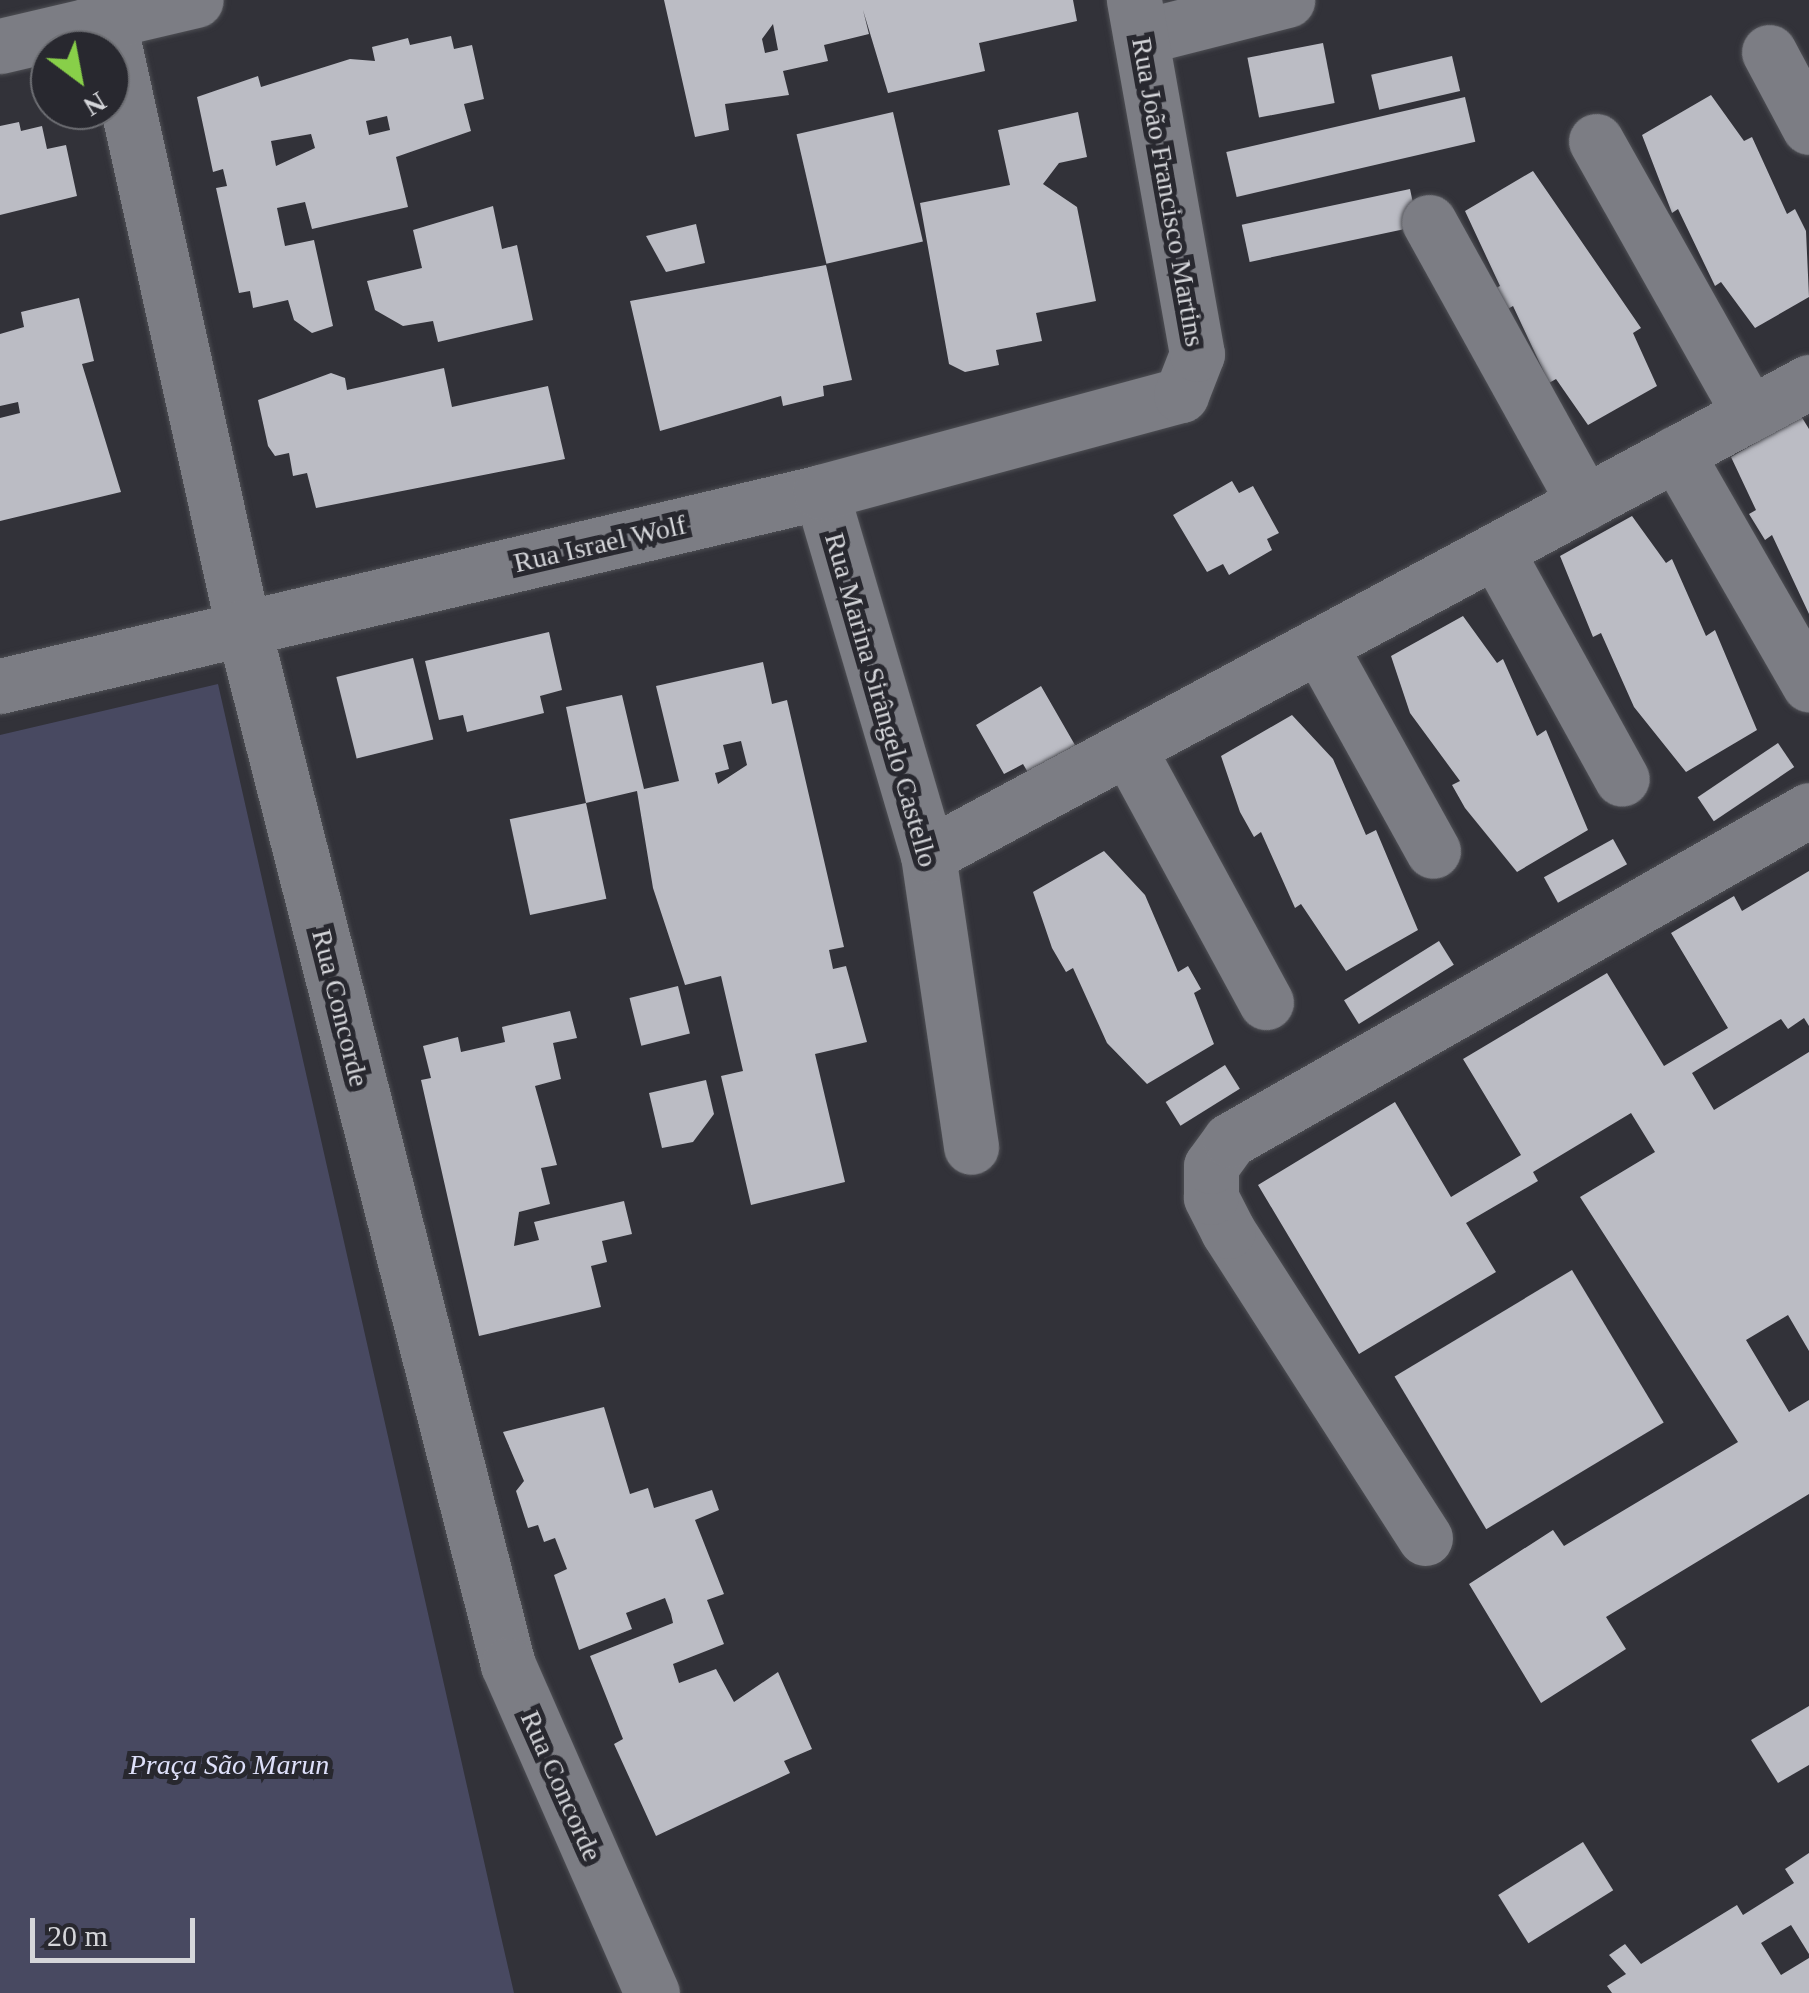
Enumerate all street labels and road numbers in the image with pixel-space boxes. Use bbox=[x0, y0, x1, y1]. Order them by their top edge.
street label: Rua João Francisco Martins bbox=[1124, 35, 1212, 349]
street label: Rua Israel Wolf bbox=[510, 508, 690, 580]
street label: Rua Marina Sirângelo Castello bbox=[817, 529, 945, 871]
street label: Rua Concorde bbox=[304, 926, 376, 1090]
street label: Rua Concorde bbox=[513, 1706, 609, 1866]

